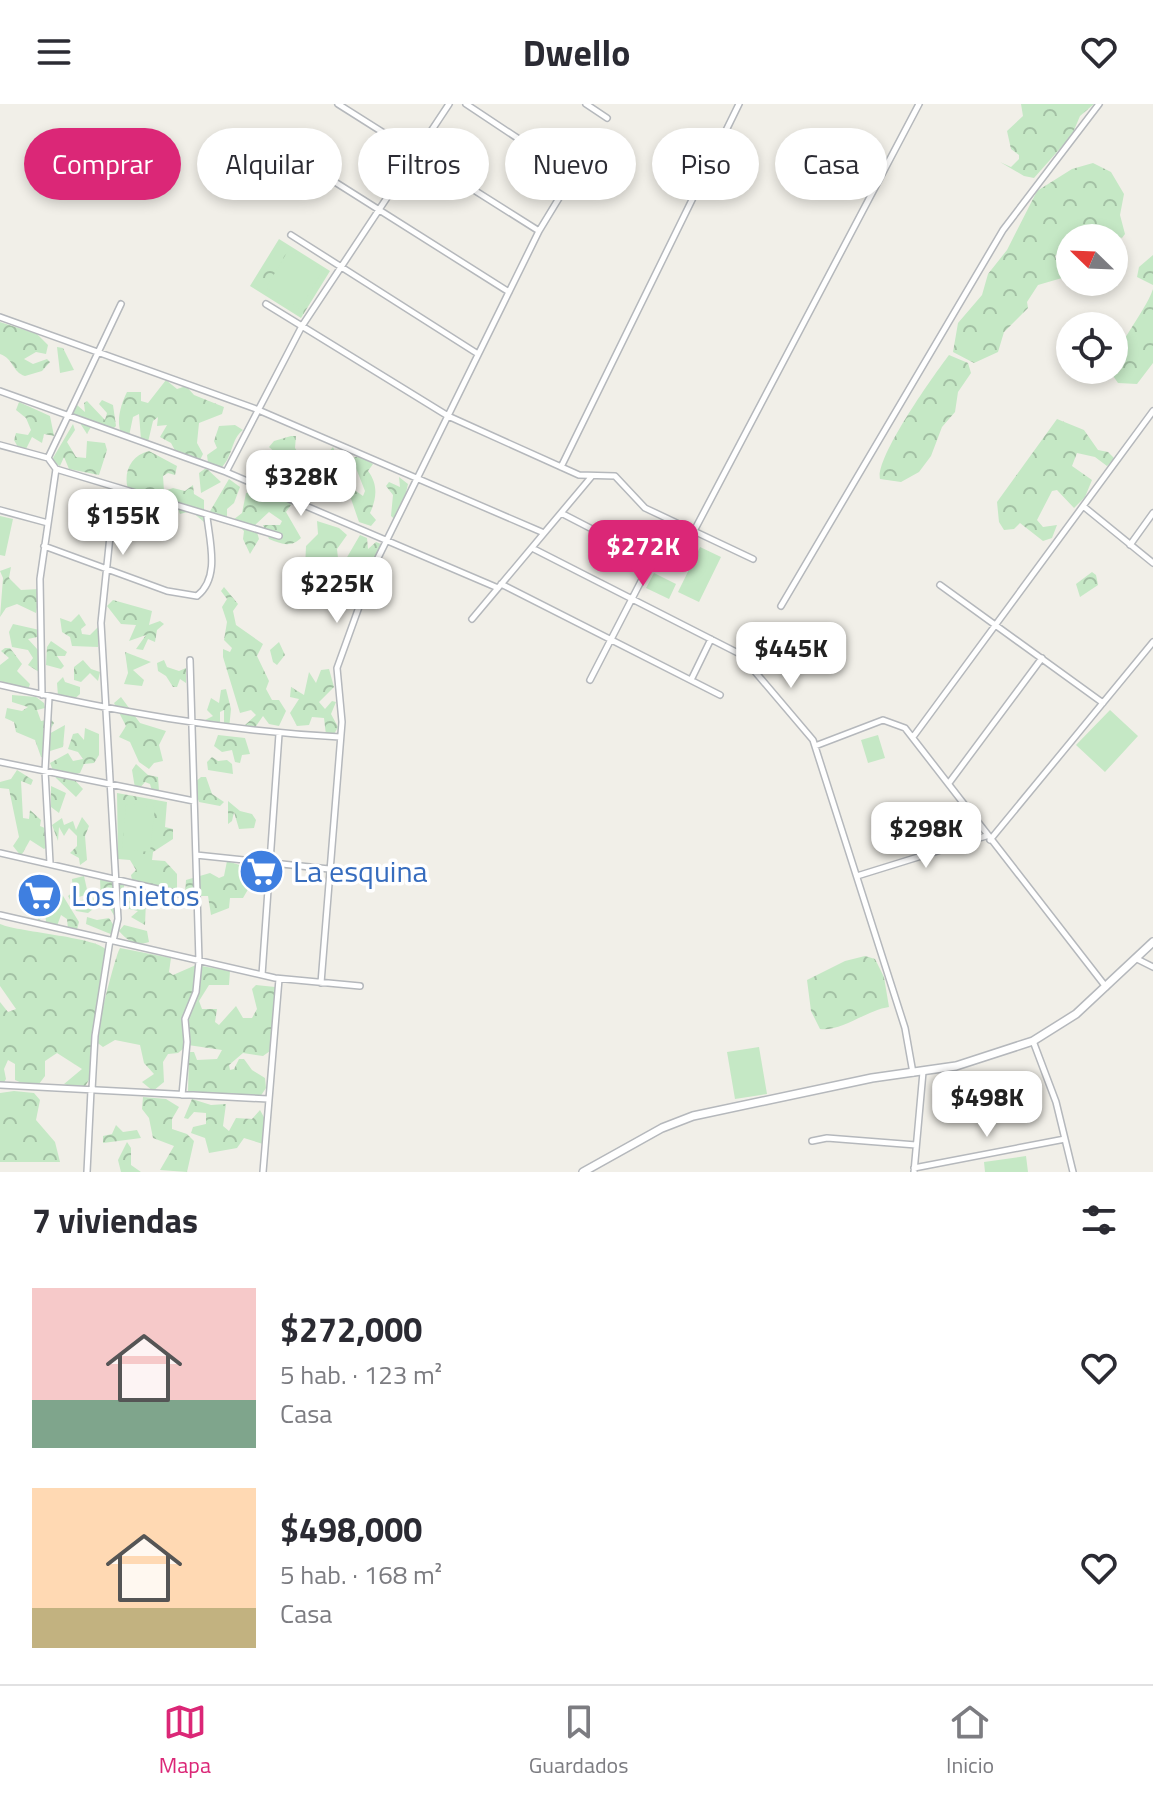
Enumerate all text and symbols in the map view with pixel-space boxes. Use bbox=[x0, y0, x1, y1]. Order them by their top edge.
text: Dwello bbox=[523, 25, 630, 80]
icon: menu bbox=[32, 30, 76, 74]
icon: heart bbox=[1077, 30, 1121, 74]
chip: Comprar bbox=[24, 128, 181, 200]
chip: Alquilar bbox=[197, 128, 342, 200]
chip: Filtros bbox=[358, 128, 489, 200]
chip: Nuevo bbox=[505, 128, 636, 200]
chip: Piso bbox=[652, 128, 759, 200]
chip: Casa bbox=[775, 128, 887, 200]
north arrow bbox=[1056, 224, 1128, 296]
map controls bbox=[1056, 224, 1128, 384]
button: locate bbox=[1056, 312, 1128, 384]
pin: $328K bbox=[245, 450, 357, 518]
text: $328K bbox=[264, 456, 338, 495]
pin: $155K bbox=[67, 489, 179, 557]
text: $155K bbox=[86, 495, 160, 534]
pin: $272K bbox=[587, 520, 699, 588]
text: $272K bbox=[606, 526, 680, 565]
pin: $225K bbox=[281, 557, 393, 625]
text: $225K bbox=[300, 563, 374, 602]
pin: $445K bbox=[735, 622, 847, 690]
text: $445K bbox=[754, 628, 828, 667]
pin: $298K bbox=[870, 802, 982, 870]
text: $298K bbox=[889, 808, 963, 847]
supermarket icon: La esquina bbox=[238, 847, 286, 895]
place label: La esquina bbox=[293, 848, 428, 894]
supermarket icon: Los nietos bbox=[16, 871, 64, 919]
place label: Los nietos bbox=[71, 872, 200, 918]
pin: $498K bbox=[931, 1071, 1043, 1139]
text: $498K bbox=[950, 1077, 1024, 1116]
text: 7 viviendas bbox=[32, 1194, 198, 1246]
icon: filters bbox=[1077, 1198, 1121, 1242]
text: $272,000 bbox=[280, 1303, 422, 1355]
icon: home bbox=[96, 1320, 192, 1416]
icon: heart bbox=[1077, 1346, 1121, 1390]
text: 5 hab. · 123 m² bbox=[280, 1355, 442, 1394]
text: Casa bbox=[280, 1394, 332, 1433]
text: $498,000 bbox=[280, 1503, 422, 1555]
icon: home bbox=[96, 1520, 192, 1616]
icon: heart bbox=[1077, 1546, 1121, 1590]
text: 5 hab. · 168 m² bbox=[280, 1555, 442, 1594]
text: Casa bbox=[280, 1594, 332, 1633]
tab: Mapa bbox=[159, 1700, 211, 1782]
tab: Guardados bbox=[529, 1700, 628, 1782]
tab: Inicio bbox=[946, 1700, 994, 1782]

